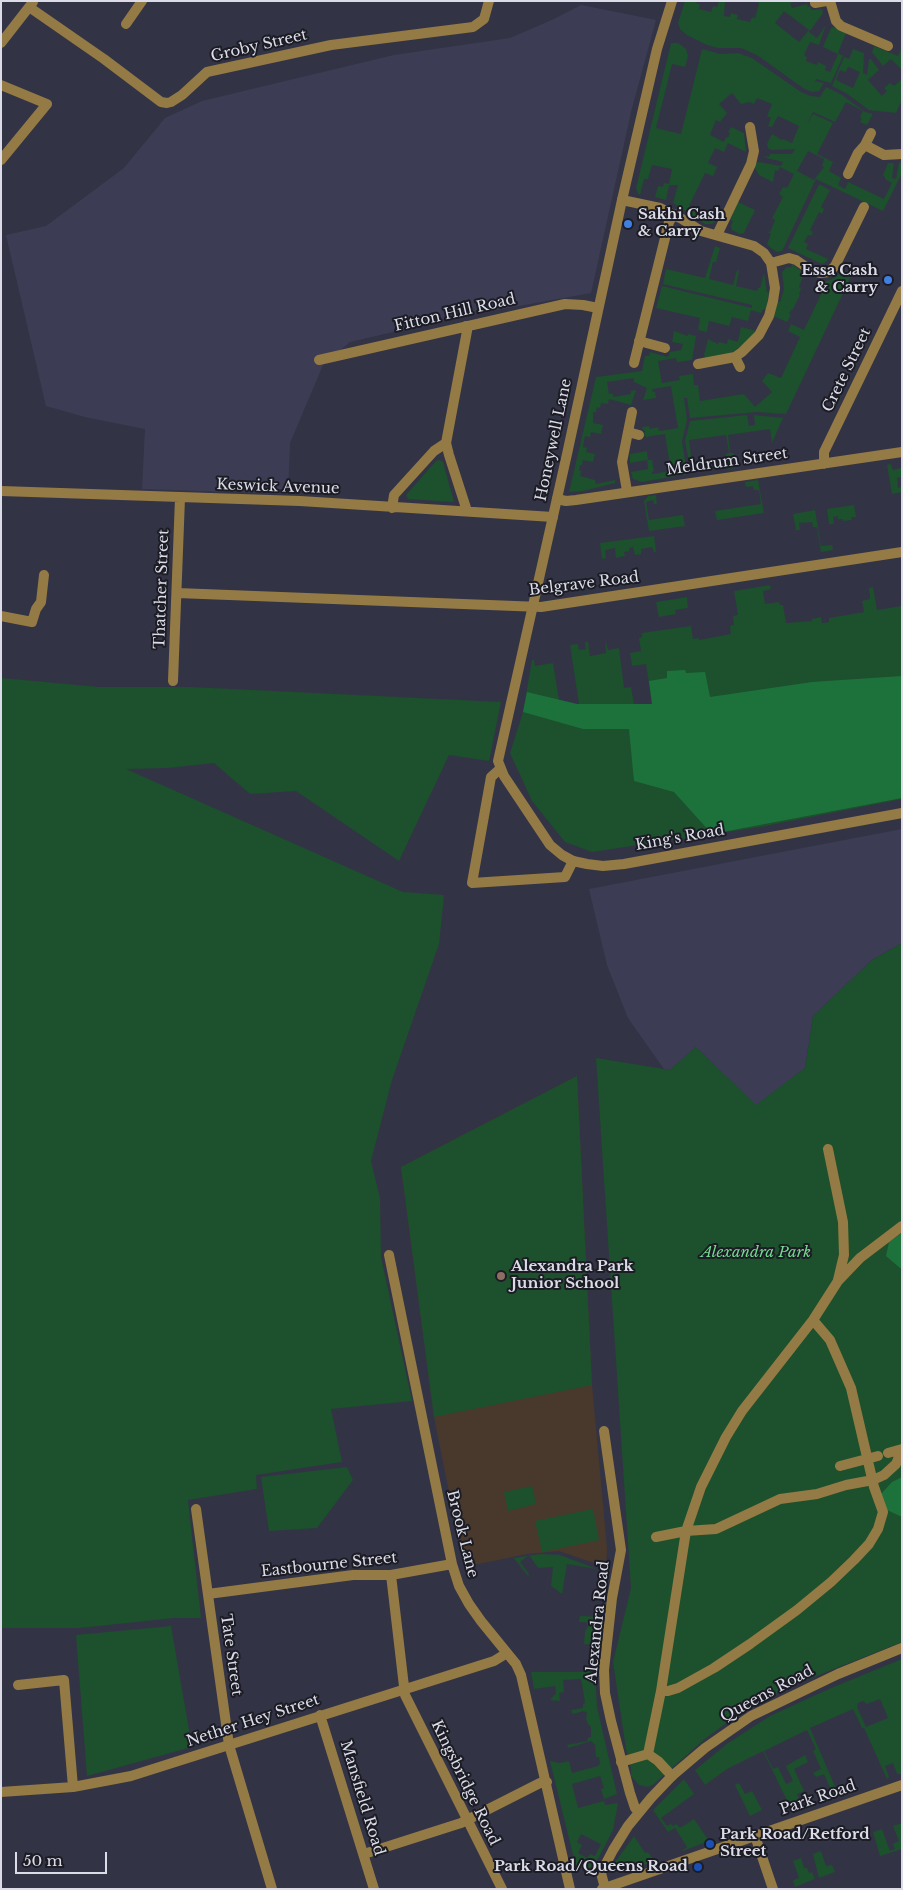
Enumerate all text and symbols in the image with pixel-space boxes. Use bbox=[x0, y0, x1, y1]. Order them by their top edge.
street label: Groby Street bbox=[209, 26, 309, 66]
place label: Sakhi Cash & Carry bbox=[638, 206, 725, 241]
marker: Sakhi Cash & Carry bbox=[622, 218, 634, 230]
place label: Essa Cash & Carry bbox=[801, 262, 878, 297]
marker: Essa Cash & Carry bbox=[882, 274, 894, 286]
street label: Fitton Hill Road bbox=[393, 290, 517, 336]
street label: Crete Street bbox=[819, 325, 875, 415]
street label: Honeywell Lane bbox=[532, 377, 576, 503]
street label: Meldrum Street bbox=[665, 445, 789, 479]
street label: Keswick Avenue bbox=[216, 476, 340, 498]
street label: Thatcher Street bbox=[151, 529, 173, 649]
street label: Belgrave Road bbox=[528, 568, 640, 600]
street label: King's Road bbox=[634, 821, 726, 855]
park label: Alexandra Park bbox=[701, 1244, 811, 1262]
place label: Alexandra Park Junior School bbox=[511, 1258, 633, 1293]
marker: Alexandra Park Junior School bbox=[495, 1270, 507, 1282]
street label: Brook Lane bbox=[442, 1488, 482, 1580]
street label: Eastbourne Street bbox=[260, 1549, 398, 1581]
street label: Alexandra Road bbox=[583, 1560, 613, 1684]
street label: Tate Street bbox=[216, 1613, 246, 1697]
street label: Queens Road bbox=[717, 1662, 817, 1726]
street label: Nether Hey Street bbox=[184, 1691, 322, 1751]
street label: Kingsbridge Road bbox=[427, 1718, 503, 1848]
street label: Mansfield Road bbox=[336, 1738, 388, 1858]
street label: Park Road bbox=[778, 1777, 858, 1819]
place label: Park Road/Retford Street bbox=[720, 1826, 870, 1861]
marker: Park Road/Retford Street bbox=[704, 1838, 716, 1850]
scale bar bbox=[18, 1842, 110, 1874]
text: 50 m bbox=[23, 1851, 63, 1870]
place label: Park Road/Queens Road bbox=[494, 1858, 688, 1876]
marker: Park Road/Queens Road bbox=[692, 1861, 704, 1873]

